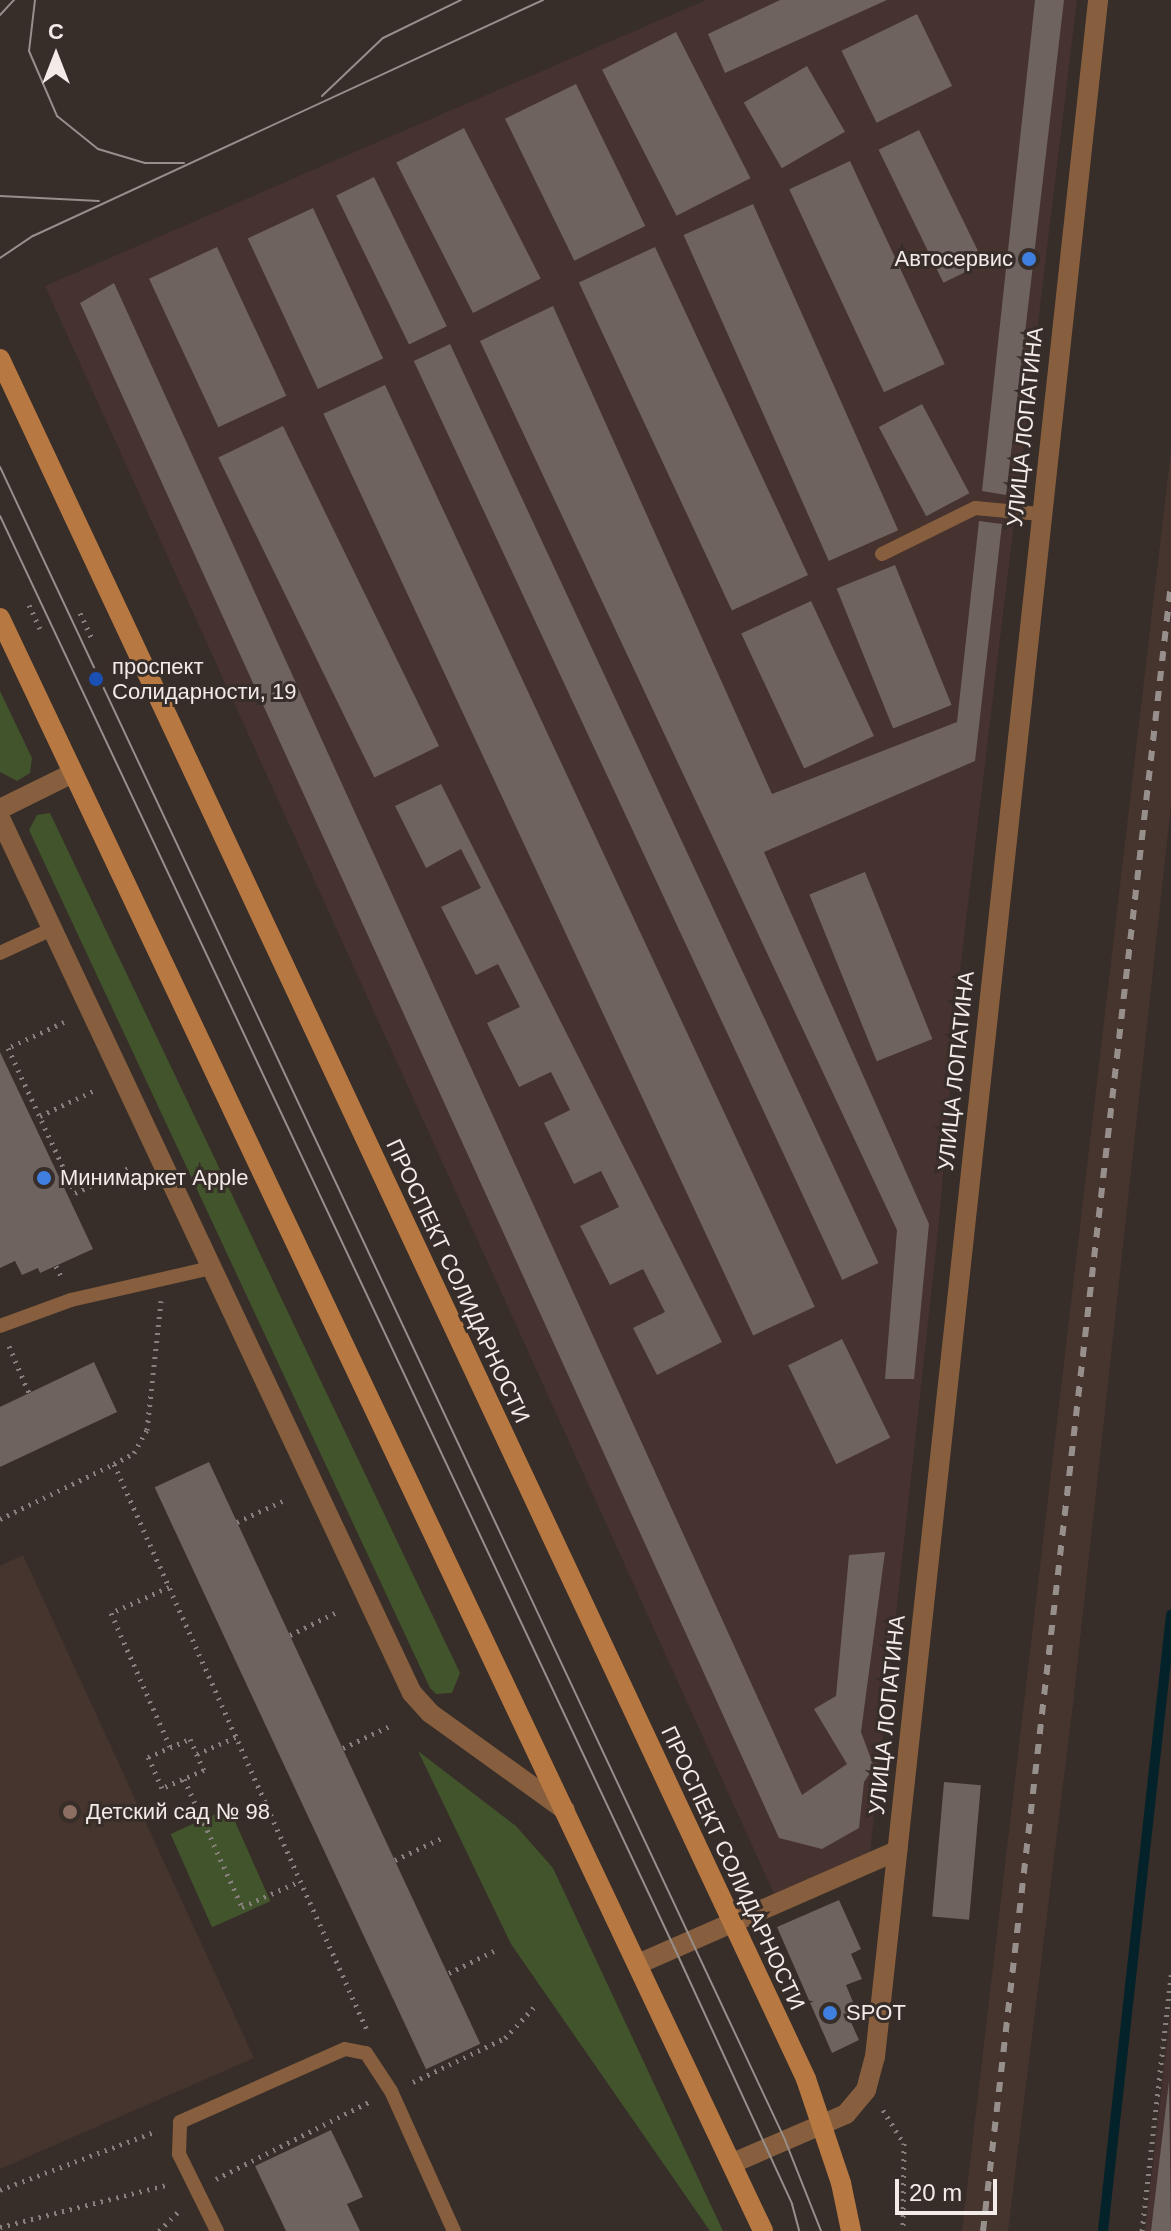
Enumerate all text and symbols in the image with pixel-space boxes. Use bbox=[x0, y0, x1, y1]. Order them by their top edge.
north arrow bbox=[16, 16, 96, 96]
text: С bbox=[48, 19, 64, 44]
place label: Автосервис bbox=[895, 246, 1013, 272]
marker: Автосервис bbox=[1020, 250, 1038, 268]
street label: УЛИЦА ЛОПАТИНА bbox=[1001, 326, 1049, 528]
place label: проспект Солидарности, 19 bbox=[112, 653, 297, 704]
marker: проспект Солидарности, 19 bbox=[87, 670, 105, 688]
street label: УЛИЦА ЛОПАТИНА bbox=[932, 970, 980, 1172]
street label: ПРОСПЕКТ СОЛИДАРНОСТИ bbox=[381, 1135, 535, 1427]
place label: Минимаркет Apple bbox=[60, 1165, 248, 1191]
marker: Минимаркет Apple bbox=[35, 1169, 53, 1187]
street label: УЛИЦА ЛОПАТИНА bbox=[863, 1614, 911, 1816]
street label: ПРОСПЕКТ СОЛИДАРНОСТИ bbox=[656, 1722, 810, 2014]
place label: Детский сад № 98 bbox=[86, 1799, 270, 1825]
marker: Детский сад № 98 bbox=[61, 1803, 79, 1821]
place label: SPOT bbox=[846, 2000, 906, 2026]
marker: SPOT bbox=[821, 2004, 839, 2022]
scale bar bbox=[899, 2163, 1001, 2213]
text: 20 m bbox=[909, 2179, 962, 2206]

